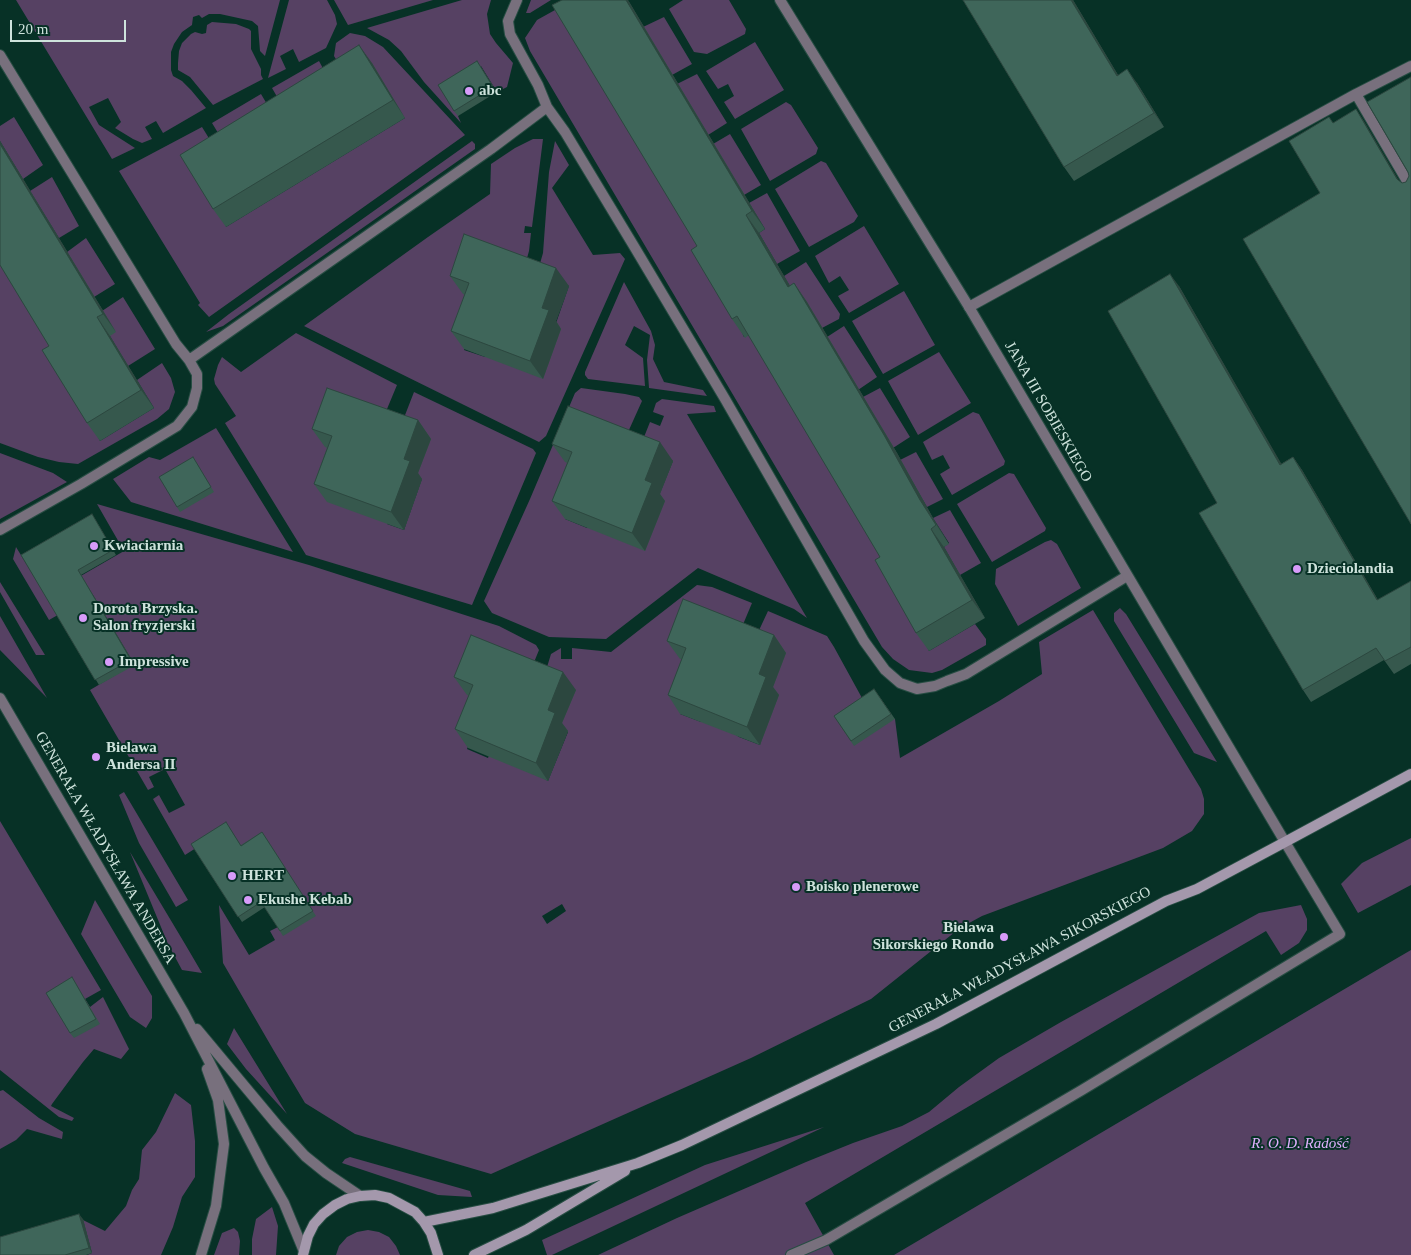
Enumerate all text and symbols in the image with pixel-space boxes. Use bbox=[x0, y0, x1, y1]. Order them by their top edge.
scale bar bbox=[12, 10, 129, 42]
text: 20 m bbox=[18, 21, 48, 37]
place label: abc bbox=[479, 82, 502, 100]
marker: abc bbox=[463, 85, 475, 97]
street label: JANA III SOBIESKIEGO bbox=[1000, 339, 1096, 485]
place label: Kwiaciarnia bbox=[104, 537, 183, 555]
marker: Kwiaciarnia bbox=[88, 540, 100, 552]
place label: Dzieciolandia bbox=[1307, 560, 1394, 578]
marker: Dzieciolandia bbox=[1291, 563, 1303, 575]
place label: Dorota Brzyska. Salon fryzjerski bbox=[93, 600, 198, 635]
marker: Dorota Brzyska. Salon fryzjerski bbox=[77, 612, 89, 624]
place label: Impressive bbox=[119, 653, 189, 671]
marker: Impressive bbox=[103, 656, 115, 668]
street label: GENERAŁA WŁADYSŁAWA ANDERSA bbox=[31, 729, 179, 967]
place label: Bielawa Andersa II bbox=[106, 739, 176, 774]
marker: Bielawa Andersa II bbox=[90, 751, 102, 763]
place label: HERT bbox=[242, 867, 284, 885]
marker: HERT bbox=[226, 870, 238, 882]
place label: Boisko plenerowe bbox=[806, 878, 919, 896]
marker: Boisko plenerowe bbox=[790, 881, 802, 893]
street label: GENERAŁA WŁADYSŁAWA SIKORSKIEGO bbox=[886, 883, 1154, 1037]
place label: Ekushe Kebab bbox=[258, 891, 352, 909]
marker: Ekushe Kebab bbox=[242, 894, 254, 906]
place label: Bielawa Sikorskiego Rondo bbox=[873, 919, 994, 954]
marker: Bielawa Sikorskiego Rondo bbox=[998, 931, 1010, 943]
park label: R. O. D. Radość bbox=[1251, 1135, 1349, 1153]

